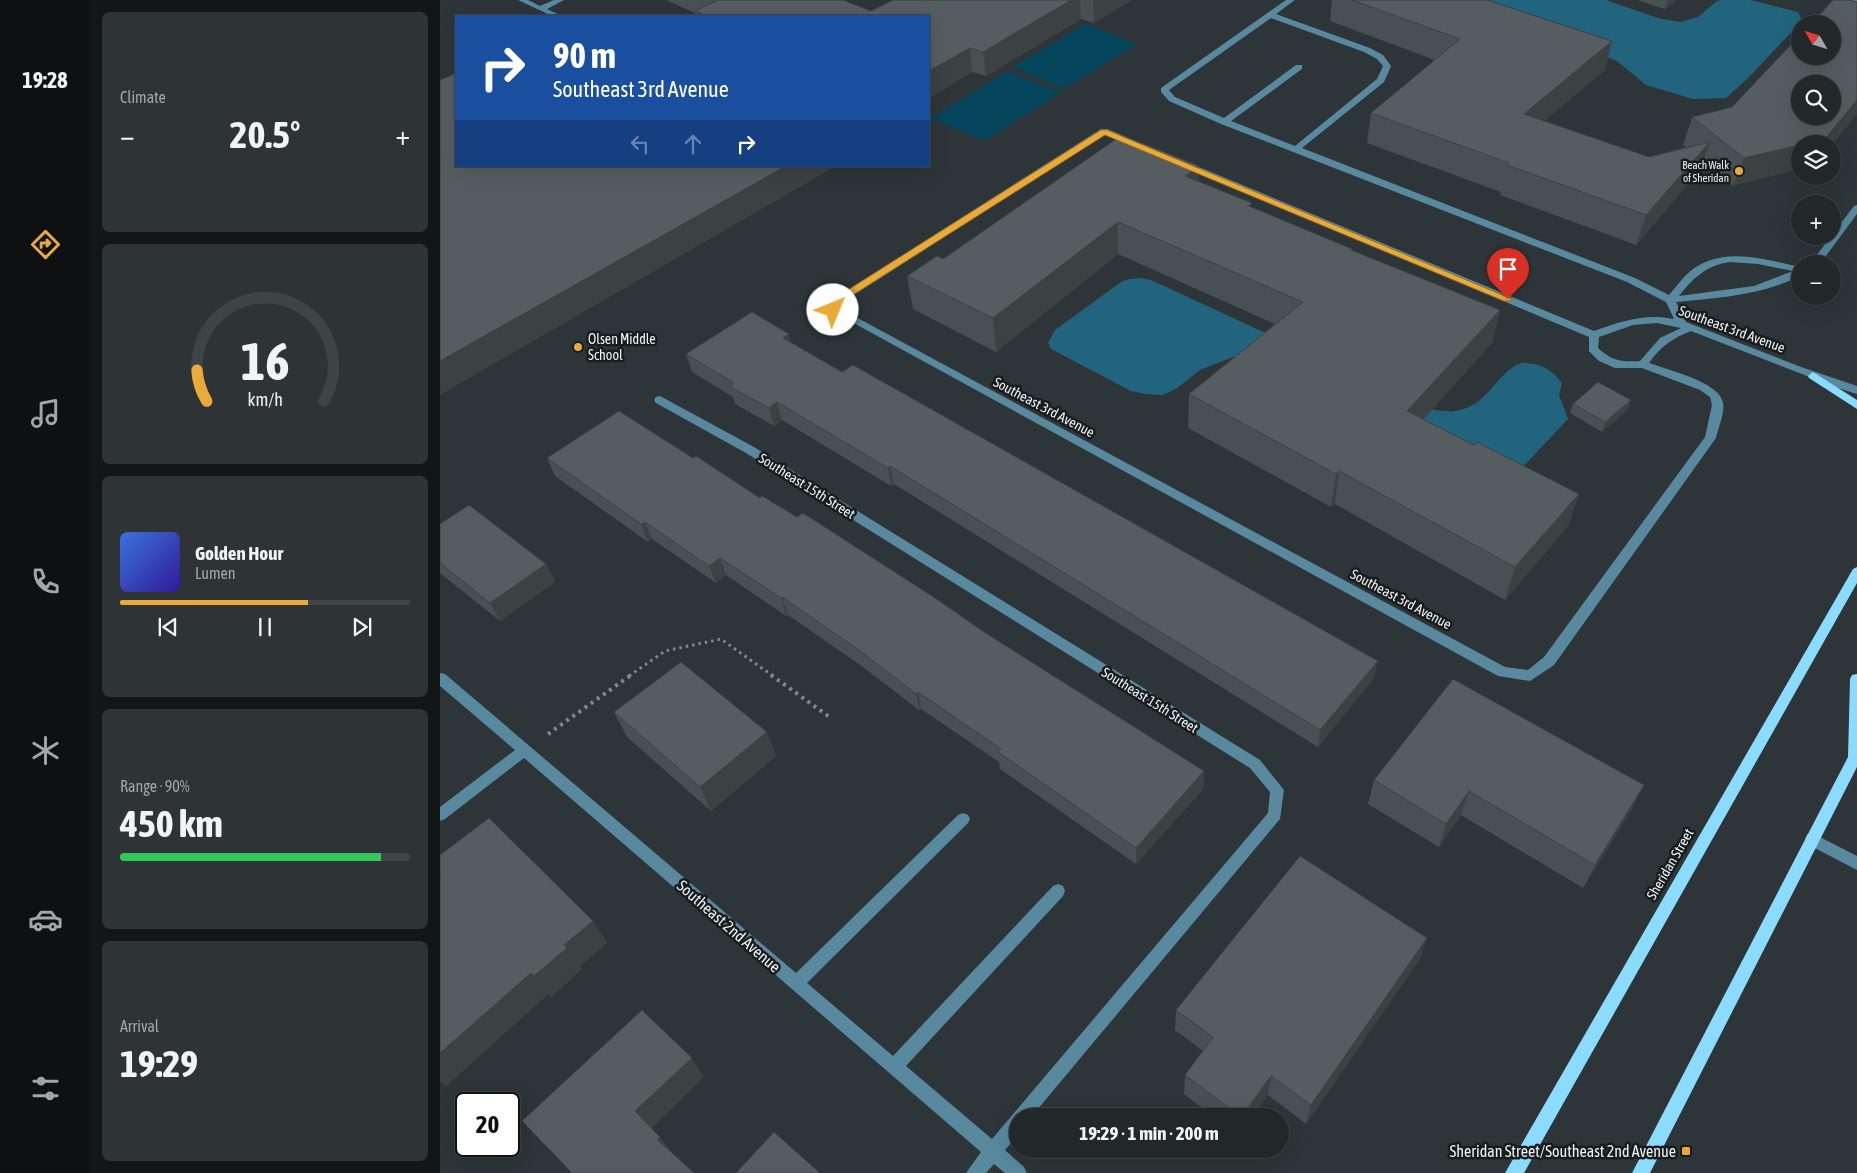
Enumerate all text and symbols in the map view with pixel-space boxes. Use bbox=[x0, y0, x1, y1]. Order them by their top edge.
north arrow bbox=[1791, 15, 1841, 65]
map controls bbox=[1791, 15, 1841, 305]
icon: right bbox=[470, 35, 535, 100]
text: 90 m bbox=[553, 35, 616, 75]
text: 19:28 bbox=[22, 67, 68, 93]
button: search bbox=[1791, 75, 1841, 125]
text: Southeast 3rd Avenue bbox=[553, 76, 729, 102]
text: Climate bbox=[120, 88, 166, 106]
text: 20.5° bbox=[230, 113, 300, 156]
text: − bbox=[120, 119, 135, 151]
text: + bbox=[395, 119, 410, 151]
icon: left bbox=[626, 130, 654, 158]
icon: ahead bbox=[679, 130, 707, 158]
icon: right bbox=[732, 130, 760, 158]
button: layers bbox=[1791, 135, 1841, 185]
place label: Beach Walk of Sheridan bbox=[1682, 159, 1729, 184]
marker: Beach Walk of Sheridan bbox=[1733, 165, 1745, 177]
button: + bbox=[1791, 195, 1841, 245]
icon: directions bbox=[28, 227, 63, 262]
pin bbox=[1487, 248, 1529, 299]
icon: arrive bbox=[1494, 255, 1522, 283]
button: − bbox=[1791, 255, 1841, 305]
position arrow bbox=[806, 283, 858, 335]
street label: Southeast 3rd Avenue bbox=[1677, 302, 1787, 356]
text: 16 bbox=[241, 331, 289, 391]
place label: Olsen Middle School bbox=[588, 331, 656, 363]
marker: Olsen Middle School bbox=[572, 341, 584, 353]
street label: Southeast 3rd Avenue bbox=[991, 374, 1097, 440]
text: km/h bbox=[247, 389, 283, 410]
icon: music bbox=[28, 396, 63, 431]
street label: Southeast 15th Street bbox=[756, 450, 858, 522]
text: Golden Hour bbox=[195, 542, 283, 564]
icon: phone bbox=[28, 564, 63, 599]
text: Lumen bbox=[195, 564, 235, 582]
street label: Southeast 3rd Avenue bbox=[1348, 566, 1454, 632]
icon: previous bbox=[154, 613, 182, 641]
icon: pause bbox=[251, 613, 279, 641]
icon: next bbox=[348, 613, 376, 641]
street label: Southeast 15th Street bbox=[1099, 664, 1201, 736]
icon: climate bbox=[28, 733, 63, 768]
text: Range · 90% bbox=[120, 777, 190, 795]
text: 450 km bbox=[120, 802, 223, 845]
street label: Sheridan Street bbox=[1643, 826, 1697, 902]
street label: Southeast 2nd Avenue bbox=[674, 876, 784, 976]
icon: car bbox=[28, 902, 63, 937]
text: Arrival bbox=[120, 1017, 159, 1035]
text: 19:29 bbox=[120, 1042, 198, 1085]
icon: filters bbox=[28, 1071, 63, 1106]
speed limit sign: 20 bbox=[455, 1092, 520, 1157]
text: 19:29 · 1 min · 200 m bbox=[1079, 1122, 1219, 1144]
place label: Sheridan Street/Southeast 2nd Avenue bbox=[1450, 1142, 1676, 1160]
marker: Sheridan Street/Southeast 2nd Avenue bbox=[1680, 1145, 1692, 1157]

